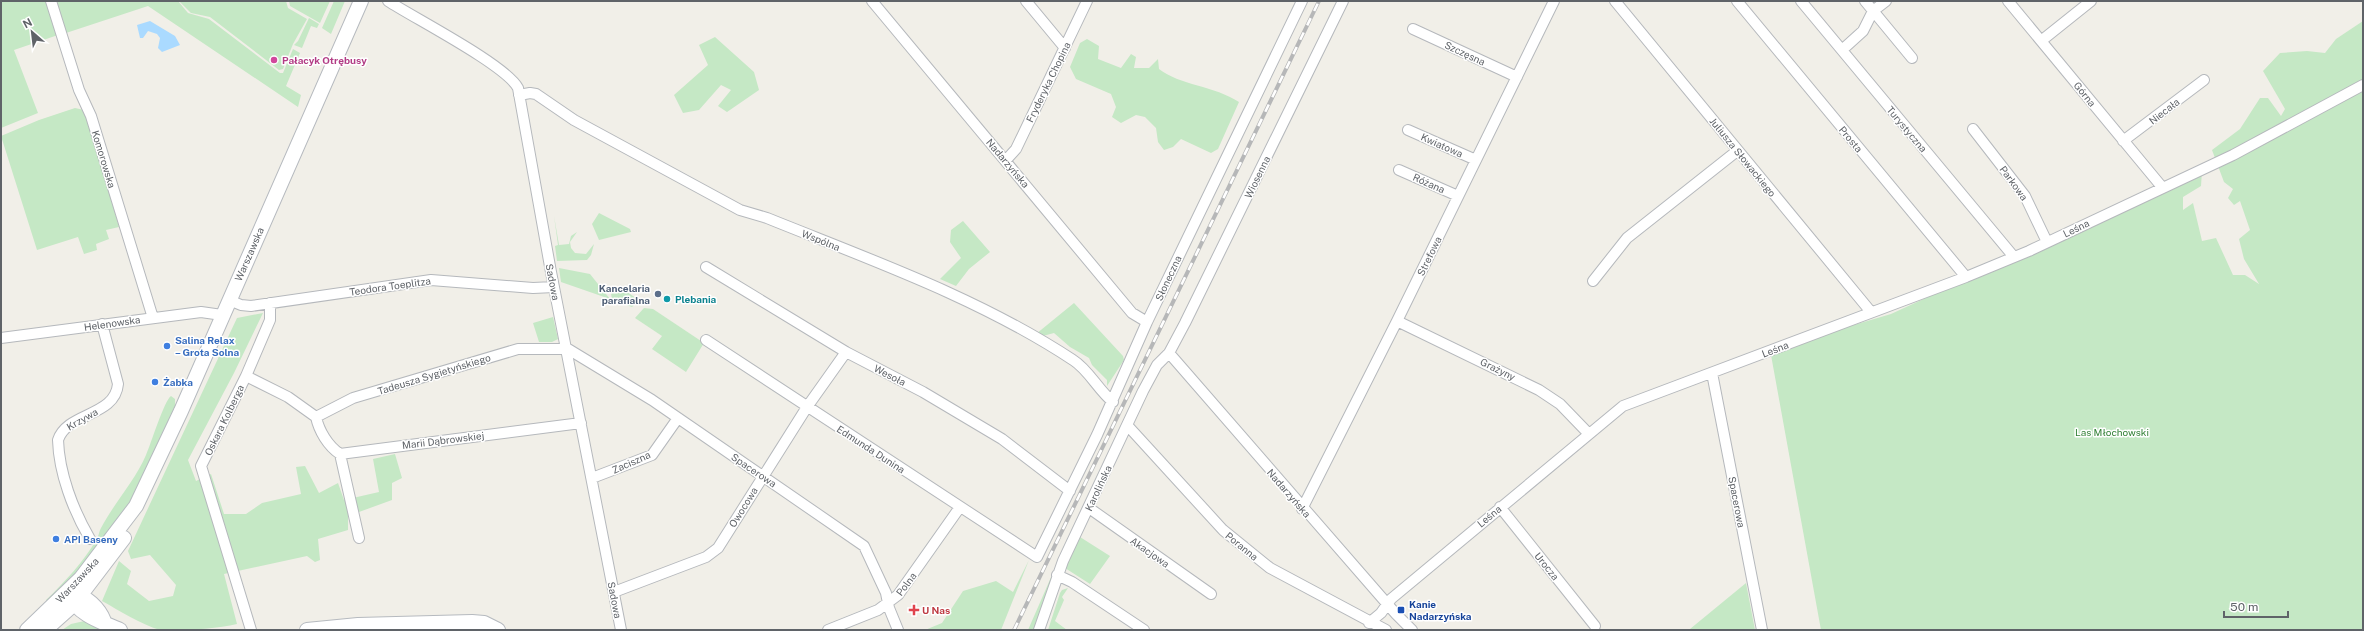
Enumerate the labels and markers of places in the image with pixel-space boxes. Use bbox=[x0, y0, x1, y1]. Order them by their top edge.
place label: Pałacyk Otrębusy bbox=[282, 54, 367, 66]
marker: Pałacyk Otrębusy bbox=[269, 55, 279, 65]
place label: Kancelaria parafialna bbox=[599, 282, 650, 306]
marker: Kancelaria parafialna bbox=[653, 289, 663, 299]
place label: Plebania bbox=[675, 293, 717, 305]
marker: Plebania bbox=[662, 294, 672, 304]
place label: Salina Relax – Grota Solna bbox=[175, 334, 240, 358]
marker: Salina Relax – Grota Solna bbox=[162, 341, 172, 351]
place label: Żabka bbox=[163, 376, 193, 388]
marker: Żabka bbox=[150, 377, 160, 387]
place label: API Baseny bbox=[64, 533, 118, 545]
marker: API Baseny bbox=[51, 534, 61, 544]
place label: Kanie Nadarzyńska bbox=[1409, 598, 1472, 622]
place label: U Nas bbox=[922, 604, 950, 616]
marker: U Nas bbox=[909, 605, 919, 615]
marker: Kanie Nadarzyńska bbox=[1396, 605, 1406, 615]

